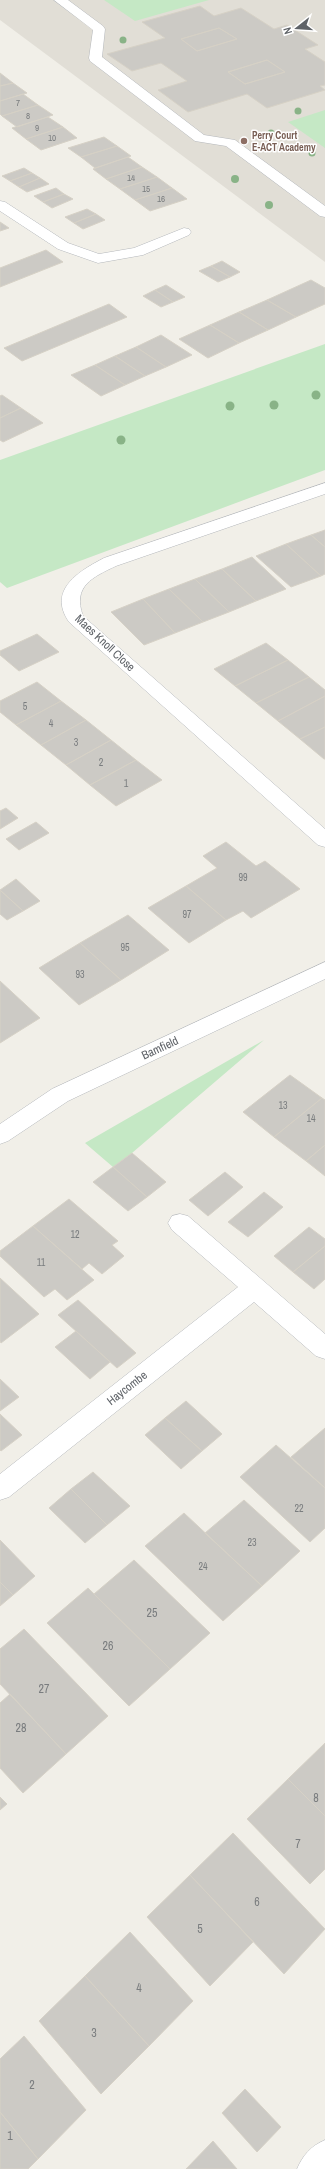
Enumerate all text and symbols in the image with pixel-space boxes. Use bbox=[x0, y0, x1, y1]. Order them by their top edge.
north arrow bbox=[277, 8, 317, 48]
text: N bbox=[280, 26, 295, 36]
house number: 7 bbox=[16, 97, 20, 109]
house number: 8 bbox=[26, 110, 30, 122]
house number: 9 bbox=[35, 122, 39, 134]
place label: Perry Court E-ACT Academy bbox=[252, 129, 316, 154]
house number: 10 bbox=[48, 132, 56, 144]
marker: Perry Court E-ACT Academy bbox=[239, 136, 249, 146]
house number: 14 bbox=[127, 172, 135, 184]
house number: 15 bbox=[142, 183, 150, 195]
house number: 16 bbox=[157, 193, 165, 205]
street label: Maes Knoll Close bbox=[72, 611, 138, 675]
house number: 5 bbox=[23, 700, 28, 713]
house number: 4 bbox=[49, 717, 54, 730]
house number: 3 bbox=[74, 736, 79, 749]
house number: 2 bbox=[99, 756, 104, 769]
house number: 1 bbox=[124, 777, 129, 790]
house number: 99 bbox=[238, 871, 248, 884]
house number: 97 bbox=[182, 908, 192, 921]
house number: 95 bbox=[120, 941, 130, 954]
house number: 93 bbox=[75, 968, 85, 981]
street label: Bamfield bbox=[139, 1033, 181, 1063]
house number: 13 bbox=[278, 1099, 288, 1112]
house number: 14 bbox=[306, 1112, 316, 1125]
house number: 12 bbox=[70, 1228, 80, 1241]
house number: 11 bbox=[37, 1256, 46, 1269]
street label: Haycombe bbox=[104, 1367, 150, 1409]
house number: 22 bbox=[294, 1502, 304, 1515]
house number: 23 bbox=[247, 1536, 257, 1549]
house number: 24 bbox=[198, 1560, 208, 1573]
house number: 25 bbox=[147, 1605, 158, 1621]
house number: 26 bbox=[103, 1638, 113, 1654]
house number: 27 bbox=[39, 1681, 50, 1697]
house number: 28 bbox=[16, 1720, 26, 1736]
house number: 8 bbox=[313, 1790, 319, 1806]
house number: 7 bbox=[295, 1836, 301, 1852]
house number: 6 bbox=[254, 1894, 260, 1910]
house number: 5 bbox=[197, 1921, 203, 1937]
house number: 4 bbox=[136, 1980, 142, 1996]
house number: 3 bbox=[91, 2025, 97, 2041]
house number: 2 bbox=[29, 2077, 35, 2093]
house number: 1 bbox=[7, 2128, 13, 2144]

